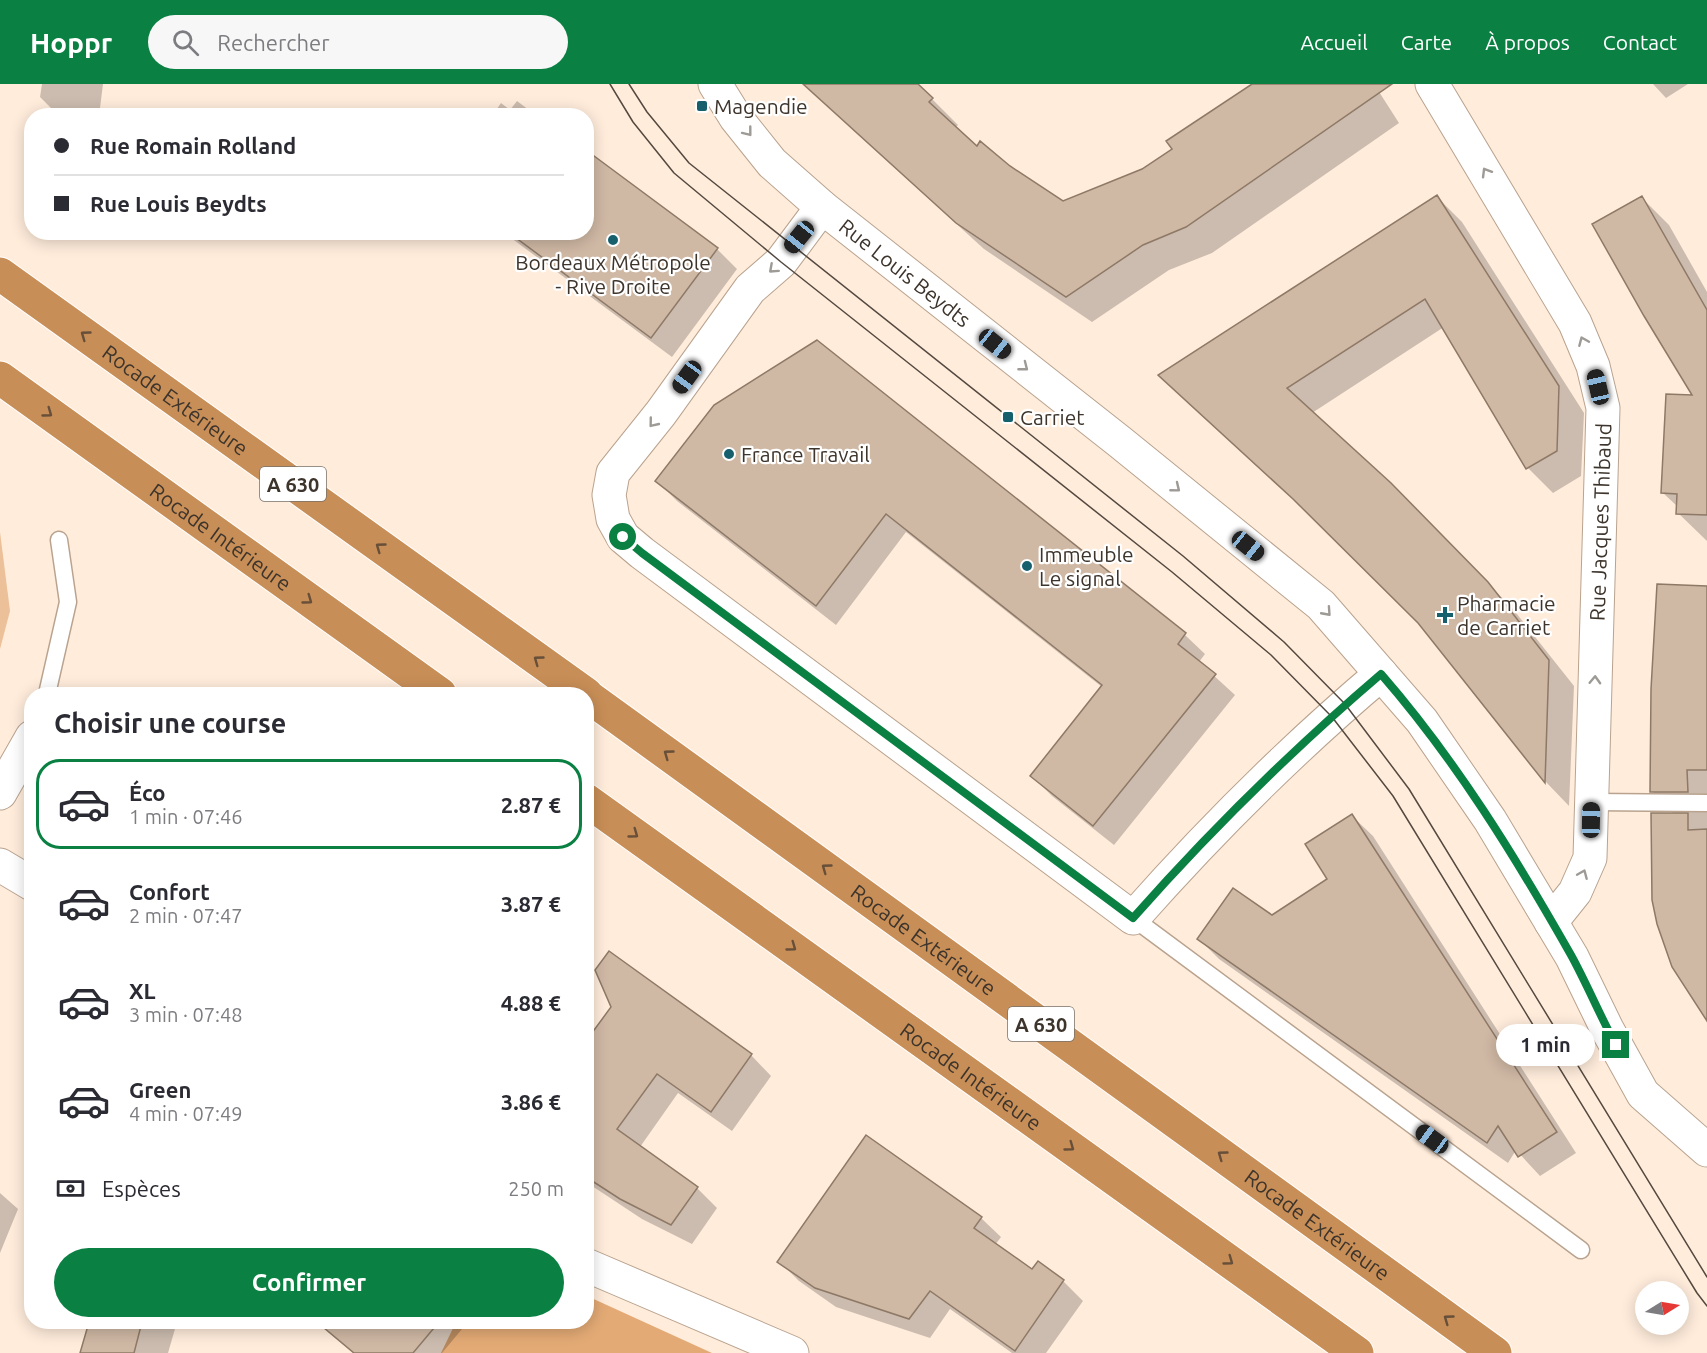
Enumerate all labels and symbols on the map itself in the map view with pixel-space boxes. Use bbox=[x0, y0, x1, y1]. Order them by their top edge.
place label: Magendie bbox=[714, 94, 808, 118]
marker: Magendie bbox=[695, 99, 709, 113]
one-way arrow bbox=[740, 126, 751, 137]
one-way arrow bbox=[1482, 168, 1493, 178]
street label: Rue Louis Beydts bbox=[835, 213, 975, 332]
car bbox=[781, 217, 817, 257]
marker: Bordeaux Métropole - Rive Droite bbox=[606, 233, 620, 247]
place label: Bordeaux Métropole - Rive Droite bbox=[515, 250, 711, 298]
one-way arrow bbox=[769, 262, 780, 273]
car bbox=[975, 326, 1015, 362]
one-way arrow bbox=[80, 331, 91, 342]
one-way arrow bbox=[1578, 337, 1590, 348]
street label: Rocade Extérieure bbox=[98, 340, 253, 460]
car bbox=[669, 357, 705, 397]
one-way arrow bbox=[1017, 359, 1028, 370]
car bbox=[1585, 367, 1611, 407]
one-way arrow bbox=[41, 405, 52, 416]
place label: Carriet bbox=[1020, 405, 1085, 429]
marker: Carriet bbox=[1001, 410, 1015, 424]
one-way arrow bbox=[650, 416, 661, 427]
street label: Rue Jacques Thibaud bbox=[1585, 423, 1615, 621]
place label: France Travail bbox=[741, 442, 870, 466]
marker: France Travail bbox=[722, 447, 736, 461]
road number: A 630 bbox=[260, 467, 326, 501]
street label: Rocade Intérieure bbox=[146, 478, 296, 595]
one-way arrow bbox=[1170, 480, 1181, 491]
route start bbox=[609, 523, 636, 550]
car bbox=[1228, 528, 1268, 564]
place label: Immeuble Le signal bbox=[1039, 542, 1134, 590]
one-way arrow bbox=[375, 543, 386, 554]
marker: Immeuble Le signal bbox=[1020, 559, 1034, 573]
place label: Pharmacie de Carriet bbox=[1457, 591, 1556, 639]
one-way arrow bbox=[302, 593, 313, 604]
one-way arrow bbox=[1320, 605, 1331, 616]
marker: Pharmacie de Carriet bbox=[1438, 608, 1452, 622]
one-way arrow bbox=[534, 656, 545, 667]
one-way arrow bbox=[1589, 675, 1601, 684]
one-way arrow bbox=[663, 750, 674, 761]
car bbox=[1582, 802, 1600, 838]
one-way arrow bbox=[627, 827, 638, 838]
one-way arrow bbox=[821, 864, 832, 875]
one-way arrow bbox=[1576, 869, 1588, 880]
street label: Rocade Extérieure bbox=[847, 879, 1001, 1000]
one-way arrow bbox=[786, 940, 797, 951]
road number: A 630 bbox=[1008, 1007, 1074, 1041]
street label: Rocade Intérieure bbox=[896, 1018, 1046, 1135]
callout: 1 min bbox=[1496, 1024, 1595, 1066]
route end bbox=[1602, 1031, 1629, 1058]
car bbox=[1412, 1121, 1452, 1157]
one-way arrow bbox=[1064, 1140, 1075, 1151]
one-way arrow bbox=[1217, 1151, 1228, 1162]
street label: Rocade Extérieure bbox=[1240, 1164, 1395, 1285]
one-way arrow bbox=[1222, 1253, 1233, 1264]
north arrow bbox=[1635, 1281, 1689, 1335]
one-way arrow bbox=[1443, 1315, 1454, 1326]

